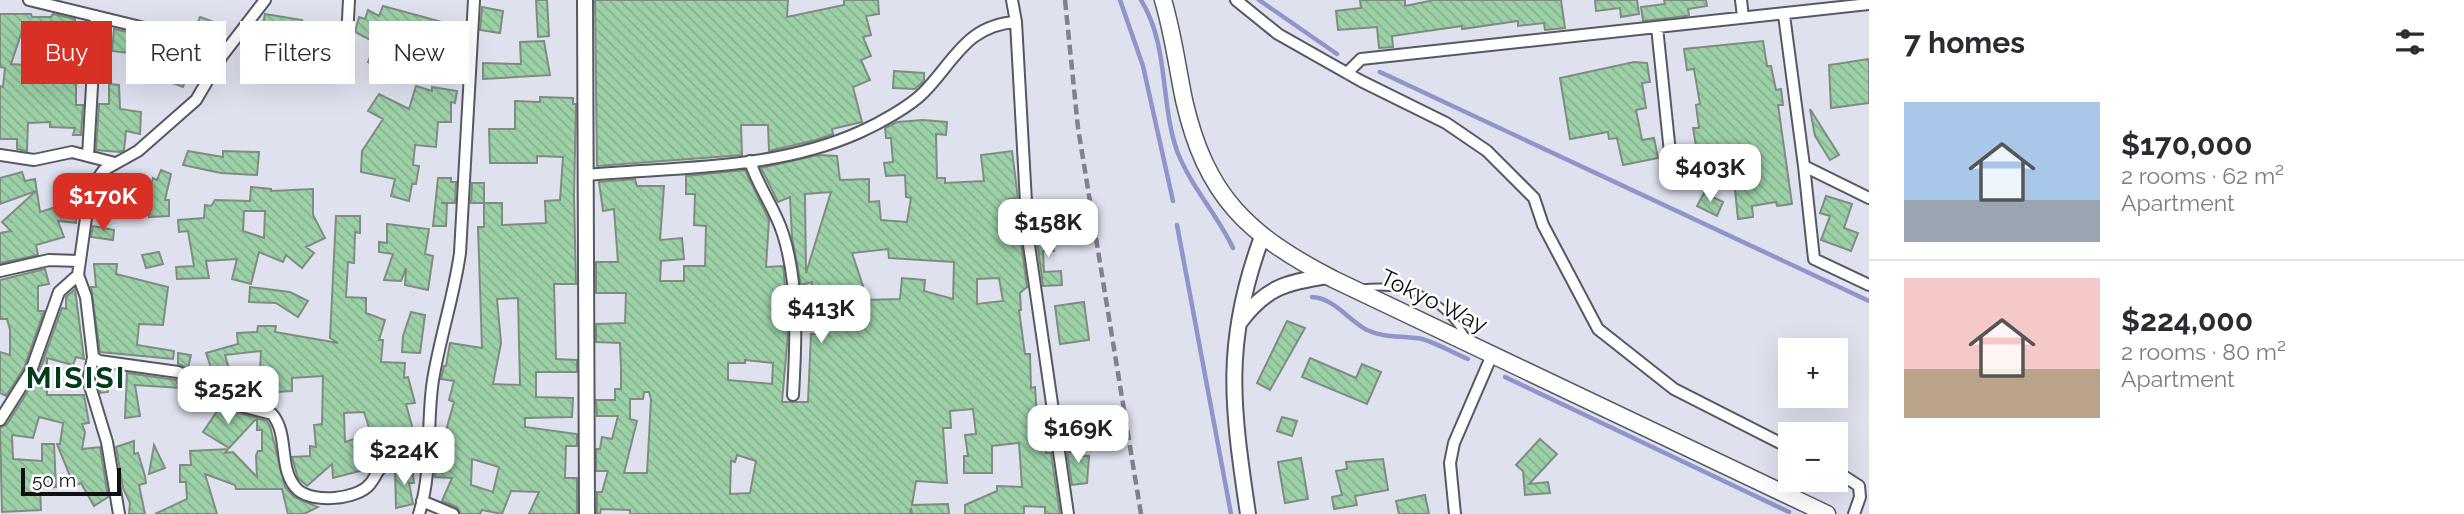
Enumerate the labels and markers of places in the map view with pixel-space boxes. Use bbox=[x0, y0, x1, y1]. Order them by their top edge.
pin: $403K bbox=[1661, 144, 1759, 204]
pin: $170K bbox=[54, 174, 152, 233]
pin: $158K bbox=[999, 200, 1097, 259]
pin: $413K bbox=[772, 286, 870, 345]
pin: $252K bbox=[179, 366, 277, 426]
pin: $169K bbox=[1029, 406, 1127, 465]
pin: $224K bbox=[355, 428, 453, 487]

